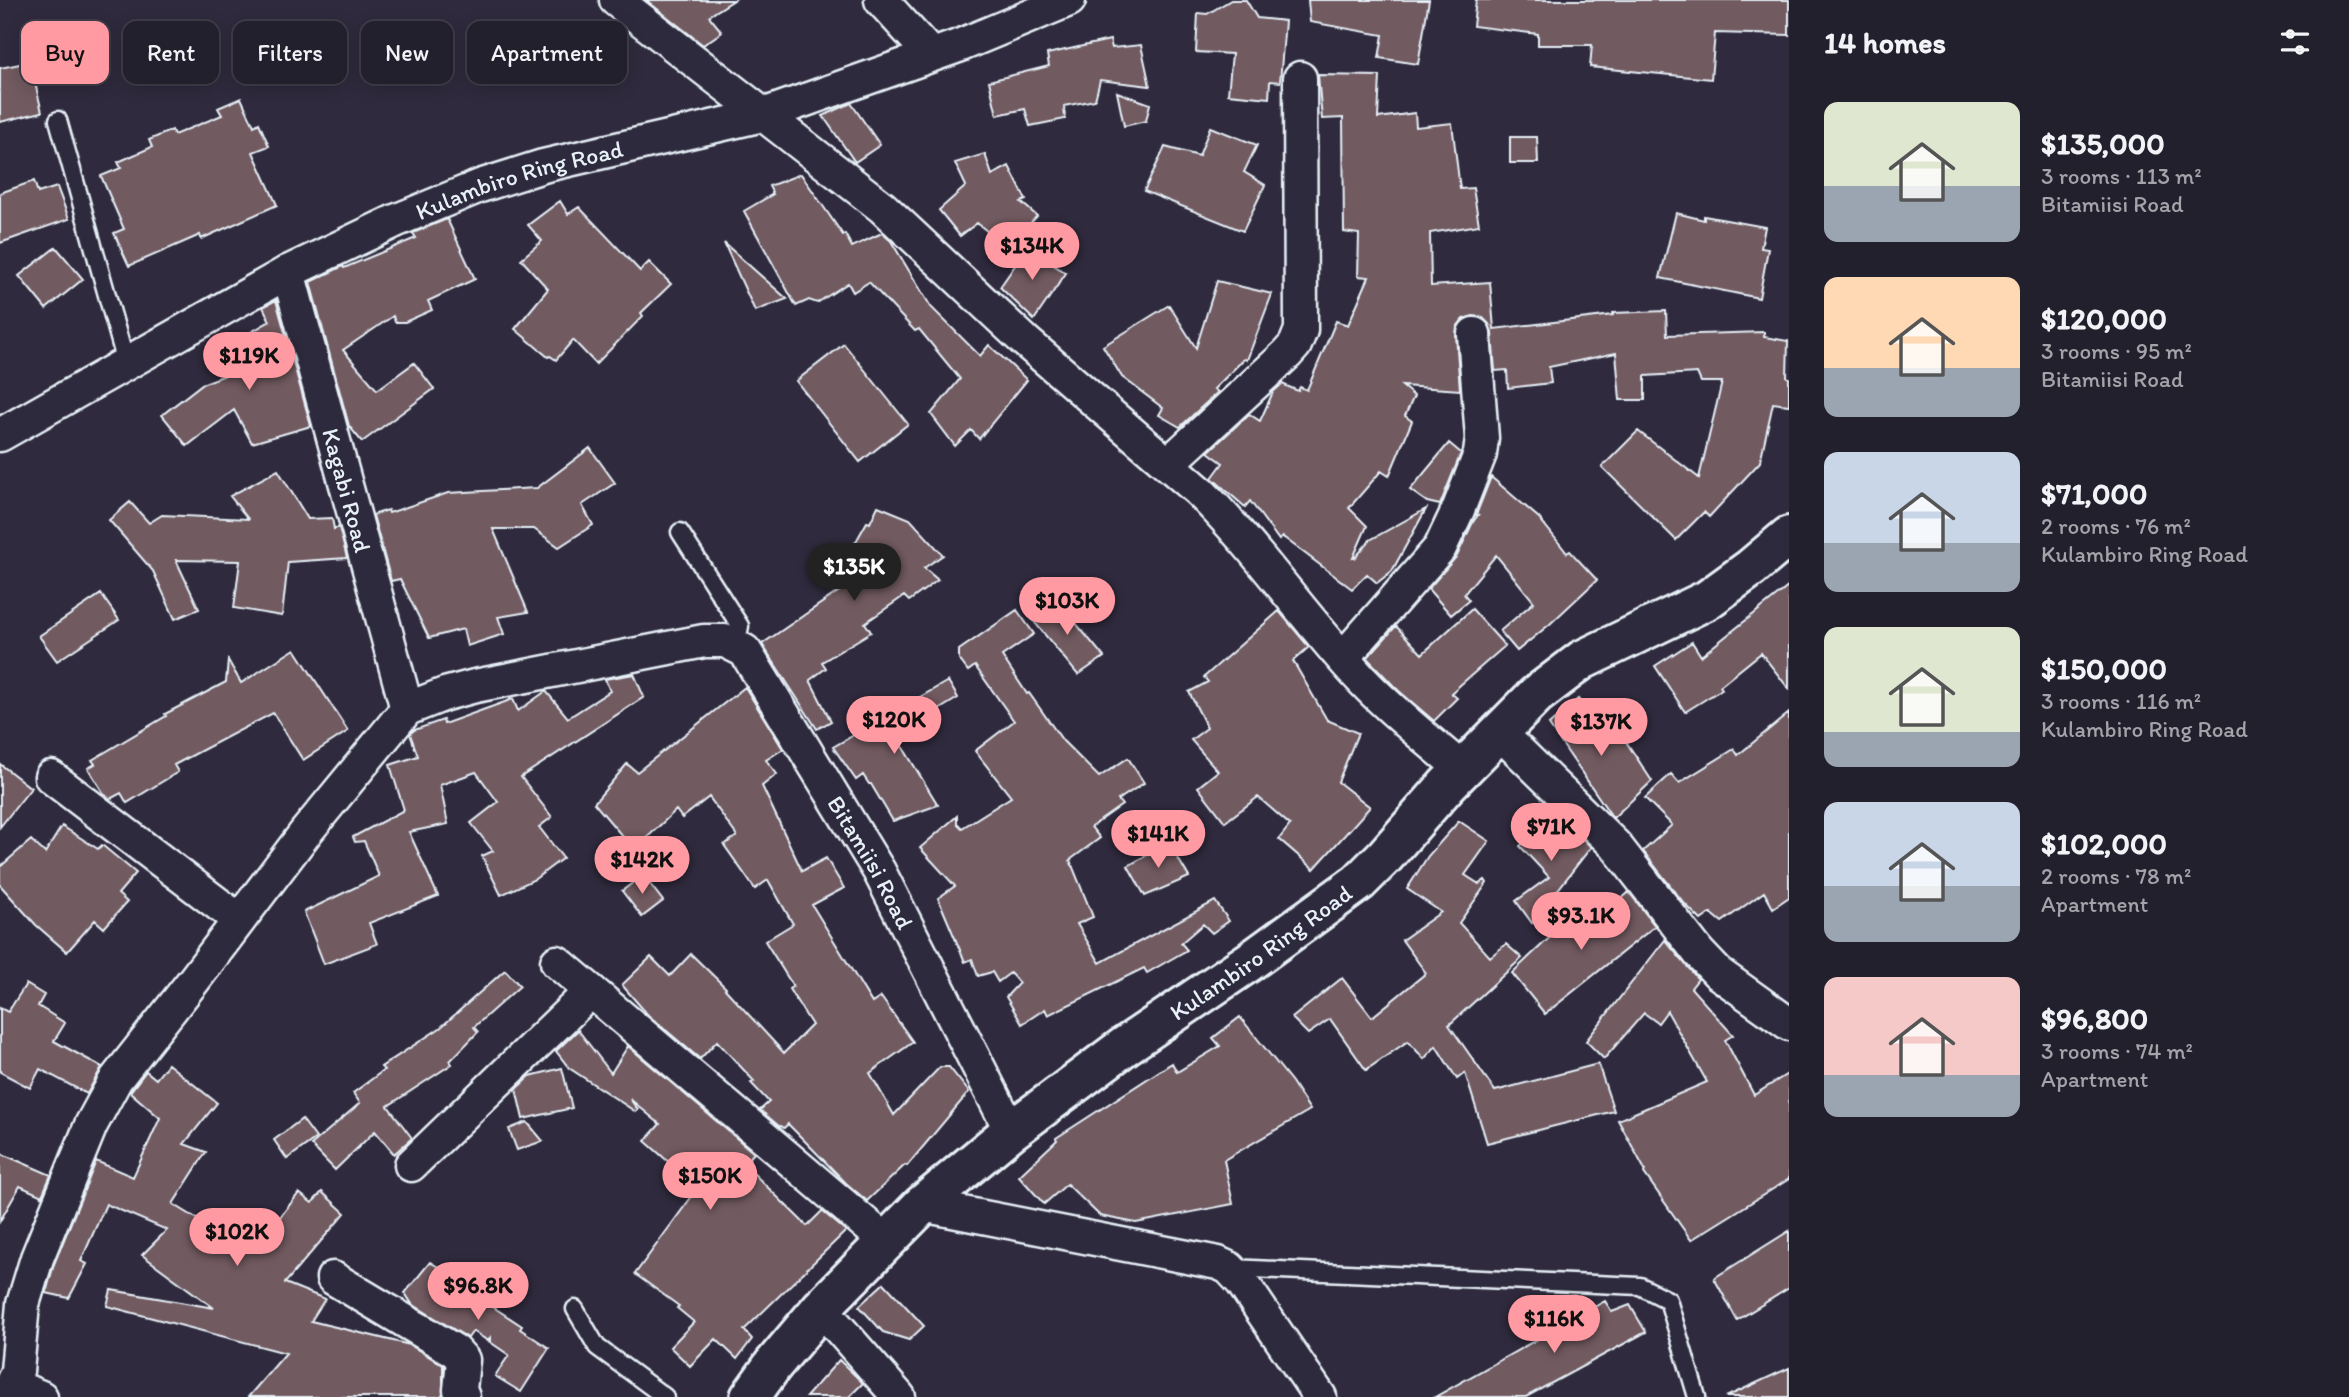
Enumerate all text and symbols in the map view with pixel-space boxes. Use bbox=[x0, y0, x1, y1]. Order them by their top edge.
chip: Buy bbox=[21, 21, 109, 84]
chip: Rent bbox=[123, 21, 219, 84]
chip: Filters bbox=[233, 21, 347, 84]
chip: New bbox=[361, 21, 453, 84]
chip: Apartment bbox=[467, 21, 627, 84]
icon: filters bbox=[2276, 23, 2314, 61]
text: 14 homes bbox=[1824, 24, 1946, 61]
text: $135,000 bbox=[2041, 125, 2165, 162]
icon: home bbox=[1880, 130, 1964, 214]
street label: Kulambiro Ring Road bbox=[411, 133, 626, 225]
text: 3 rooms · 113 m² bbox=[2041, 162, 2202, 190]
text: Bitamiisi Road bbox=[2041, 190, 2184, 218]
pin: $134K bbox=[983, 222, 1081, 282]
text: $134K bbox=[1000, 231, 1064, 259]
text: $120,000 bbox=[2041, 300, 2167, 337]
icon: home bbox=[1880, 305, 1964, 389]
pin: $119K bbox=[200, 332, 298, 392]
text: 3 rooms · 95 m² bbox=[2041, 337, 2192, 365]
text: $119K bbox=[219, 341, 279, 369]
text: Bitamiisi Road bbox=[2041, 365, 2184, 393]
street label: Kagabi Road bbox=[317, 425, 378, 555]
text: $71,000 bbox=[2041, 475, 2148, 512]
icon: home bbox=[1880, 480, 1964, 564]
text: 2 rooms · 76 m² bbox=[2041, 512, 2191, 540]
text: Kulambiro Ring Road bbox=[2041, 540, 2248, 568]
pin: $135K bbox=[805, 544, 903, 603]
text: $135K bbox=[823, 552, 885, 580]
pin: $103K bbox=[1018, 578, 1116, 637]
text: $103K bbox=[1035, 586, 1099, 614]
text: $150,000 bbox=[2041, 650, 2167, 687]
icon: home bbox=[1880, 655, 1964, 739]
text: 3 rooms · 116 m² bbox=[2041, 687, 2201, 715]
pin: $120K bbox=[845, 696, 943, 756]
pin: $137K bbox=[1552, 698, 1650, 758]
text: $120K bbox=[862, 705, 926, 733]
text: $137K bbox=[1571, 707, 1631, 735]
text: Kulambiro Ring Road bbox=[2041, 715, 2248, 743]
street label: Bitamiisi Road bbox=[822, 790, 920, 934]
pin: $71K bbox=[1510, 804, 1592, 863]
pin: $141K bbox=[1109, 810, 1207, 870]
text: $71K bbox=[1527, 812, 1575, 840]
text: $141K bbox=[1127, 819, 1189, 847]
text: $102,000 bbox=[2041, 825, 2167, 862]
icon: home bbox=[1880, 830, 1964, 914]
pin: $142K bbox=[593, 836, 691, 896]
text: $142K bbox=[611, 845, 673, 873]
text: 2 rooms · 78 m² bbox=[2041, 862, 2191, 890]
street label: Kulambiro Ring Road bbox=[1164, 878, 1357, 1026]
text: Apartment bbox=[2041, 890, 2148, 918]
pin: $93.1K bbox=[1524, 892, 1638, 952]
text: $93.1K bbox=[1547, 901, 1615, 929]
text: $96,800 bbox=[2041, 1000, 2148, 1037]
icon: home bbox=[1880, 1005, 1964, 1089]
text: 3 rooms · 74 m² bbox=[2041, 1037, 2193, 1065]
text: Apartment bbox=[2041, 1065, 2148, 1093]
pin: $150K bbox=[661, 1152, 759, 1212]
text: $150K bbox=[678, 1161, 742, 1189]
pin: $102K bbox=[188, 1208, 286, 1268]
text: $102K bbox=[205, 1217, 269, 1245]
pin: $96.8K bbox=[421, 1262, 535, 1322]
text: $96.8K bbox=[444, 1271, 512, 1299]
pin: $116K bbox=[1505, 1296, 1603, 1355]
text: $116K bbox=[1524, 1304, 1584, 1332]

